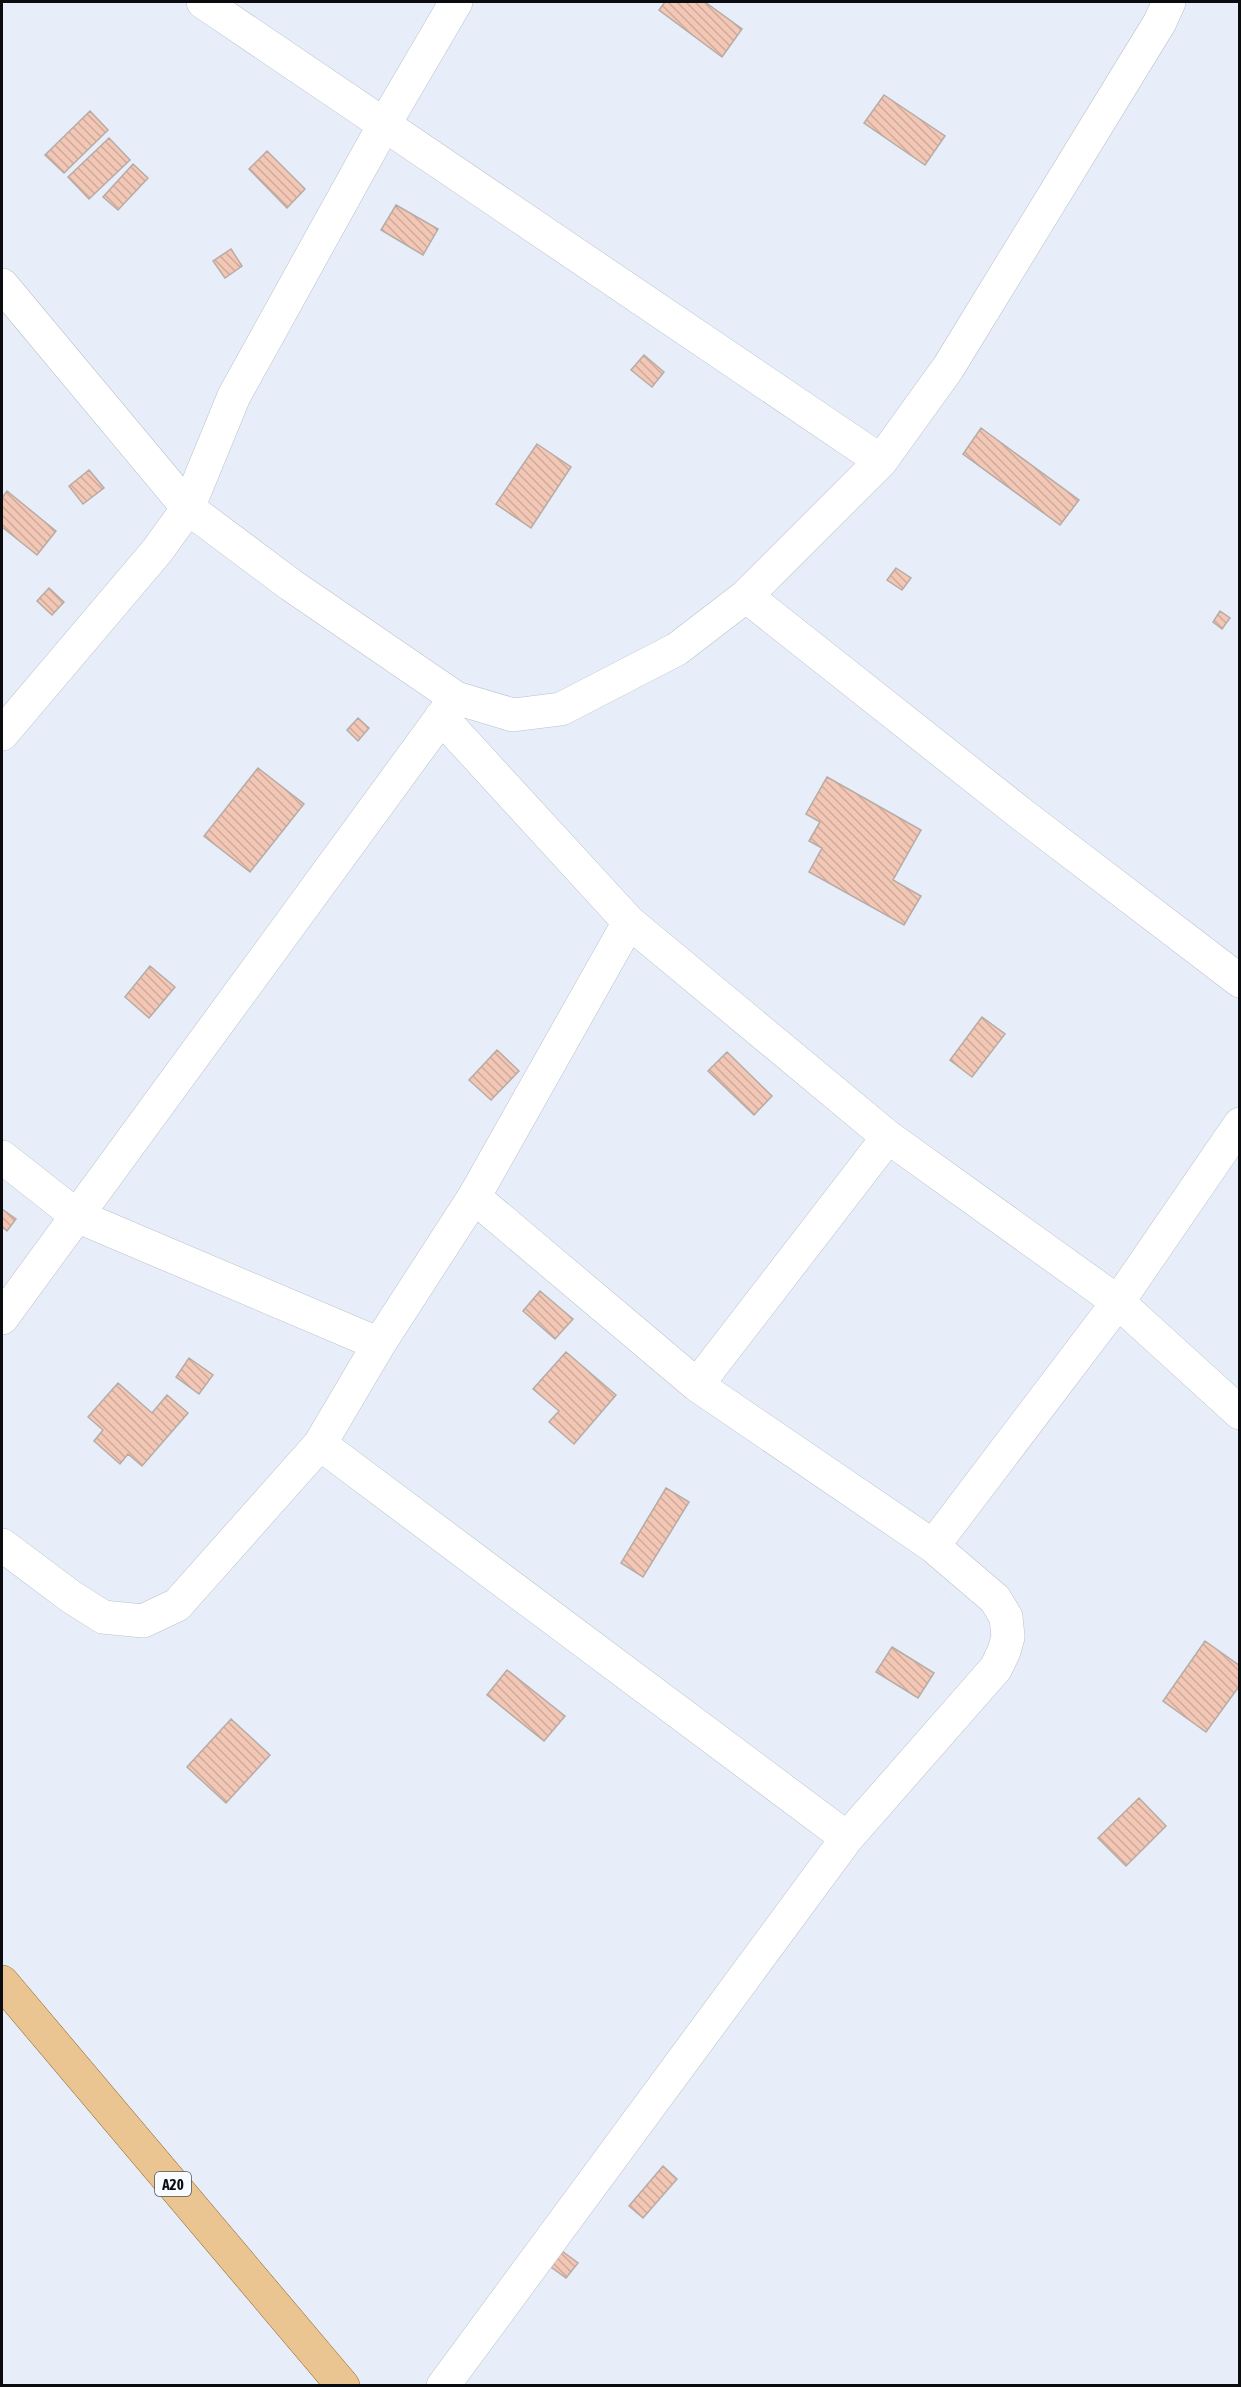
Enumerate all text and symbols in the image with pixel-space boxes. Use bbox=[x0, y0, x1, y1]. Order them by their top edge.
road number: A20 bbox=[155, 2172, 191, 2196]

